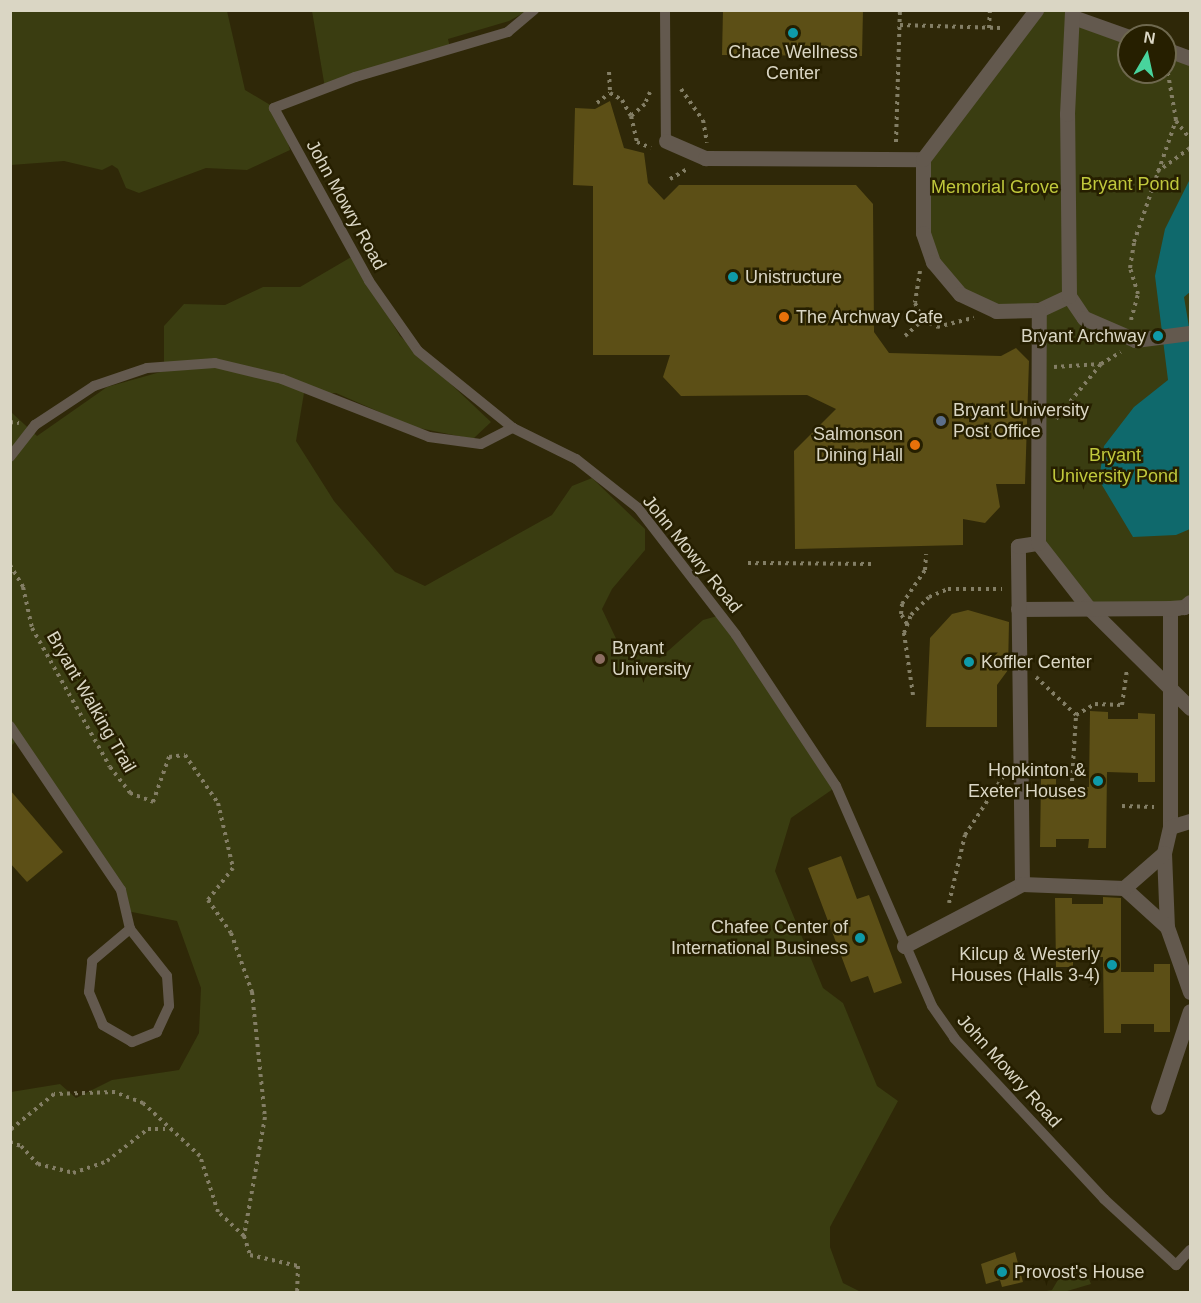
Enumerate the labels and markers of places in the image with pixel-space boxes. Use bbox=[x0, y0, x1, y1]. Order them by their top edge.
marker: Chace Wellness Center bbox=[786, 26, 800, 40]
place label: Chace Wellness Center bbox=[728, 42, 858, 84]
place label: Unistructure bbox=[745, 266, 842, 288]
marker: Unistructure bbox=[726, 270, 740, 284]
place label: The Archway Cafe bbox=[796, 306, 944, 328]
marker: The Archway Cafe bbox=[777, 310, 791, 324]
place label: Bryant Archway bbox=[1020, 325, 1146, 347]
marker: Bryant Archway bbox=[1151, 329, 1165, 343]
place label: Bryant University Post Office bbox=[953, 400, 1089, 442]
marker: Bryant University Post Office bbox=[934, 414, 948, 428]
place label: Salmonson Dining Hall bbox=[813, 424, 903, 466]
marker: Salmonson Dining Hall bbox=[908, 438, 922, 452]
place label: Bryant University bbox=[612, 638, 691, 680]
place label: Koffler Center bbox=[981, 651, 1092, 673]
marker: Bryant University bbox=[593, 652, 607, 666]
marker: Koffler Center bbox=[962, 655, 976, 669]
place label: Hopkinton & Exeter Houses bbox=[968, 760, 1086, 802]
marker: Hopkinton & Exeter Houses bbox=[1091, 774, 1105, 788]
place label: Chafee Center of International Business bbox=[671, 917, 848, 960]
marker: Chafee Center of International Business bbox=[853, 931, 867, 945]
place label: Kilcup & Westerly Houses (Halls 3-4) bbox=[951, 944, 1100, 986]
marker: Kilcup & Westerly Houses (Halls 3-4) bbox=[1105, 958, 1119, 972]
place label: Provost's House bbox=[1014, 1261, 1144, 1283]
marker: Provost's House bbox=[995, 1265, 1009, 1279]

